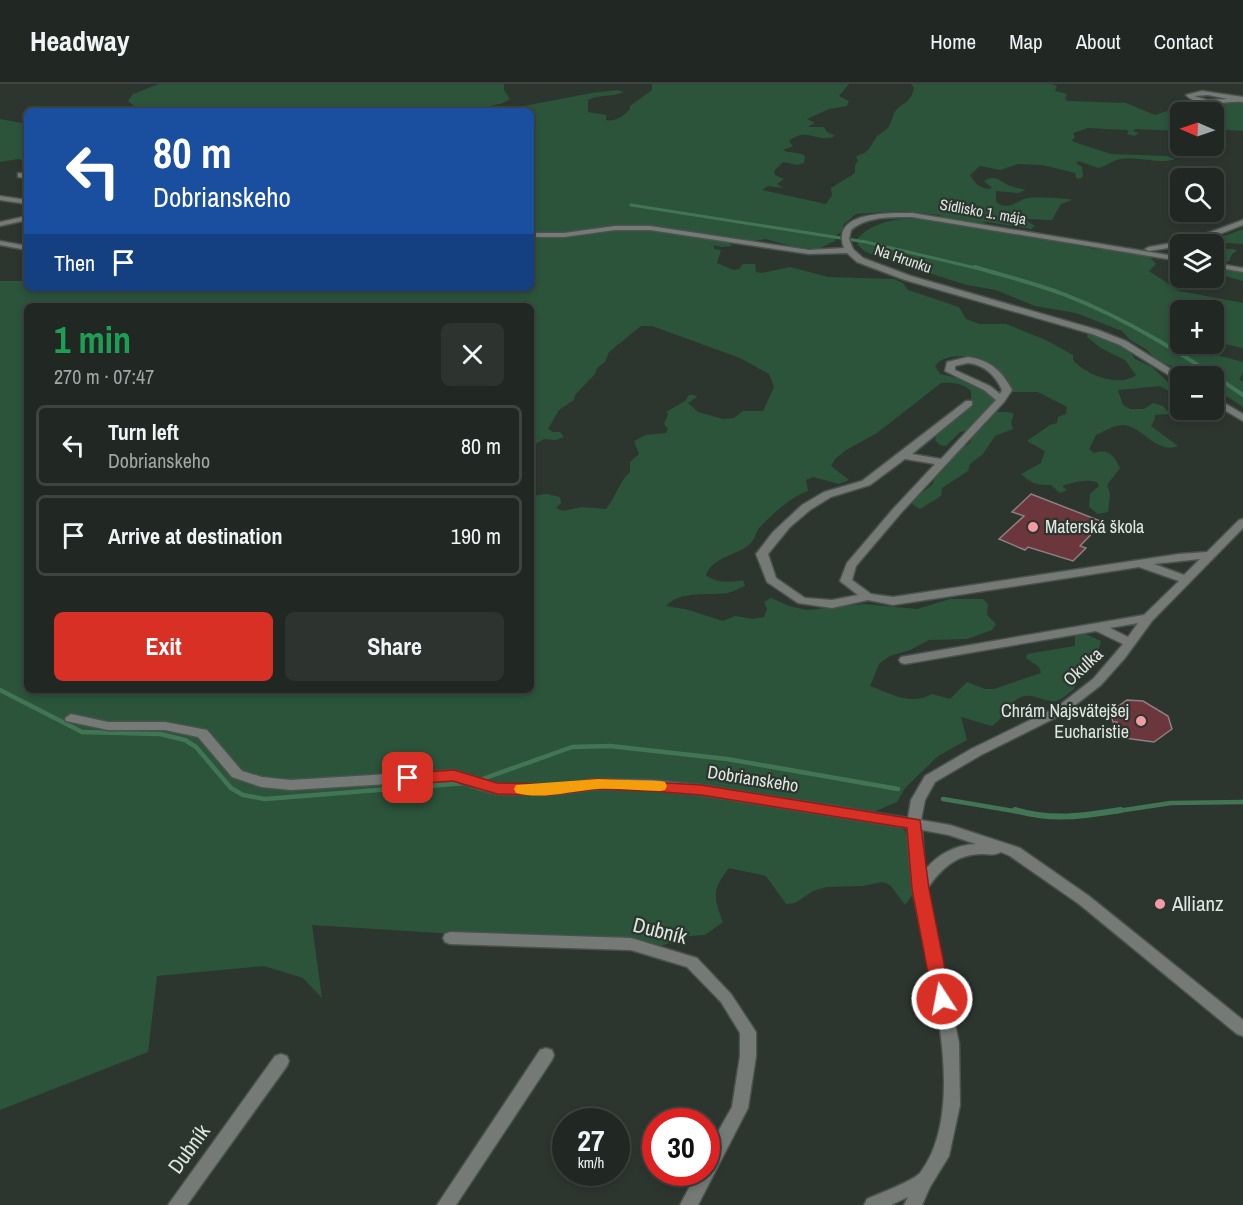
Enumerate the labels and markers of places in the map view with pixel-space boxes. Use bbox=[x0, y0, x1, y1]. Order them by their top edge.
place label: Materská škola bbox=[1045, 514, 1144, 539]
marker: Materská škola bbox=[1026, 520, 1040, 534]
place label: Chrám Najsvätejšej Eucharistie bbox=[1001, 698, 1129, 744]
marker: Chrám Najsvätejšej Eucharistie bbox=[1134, 714, 1148, 728]
pin bbox=[382, 752, 433, 803]
place label: Allianz bbox=[1171, 889, 1224, 918]
marker: Allianz bbox=[1153, 897, 1167, 911]

